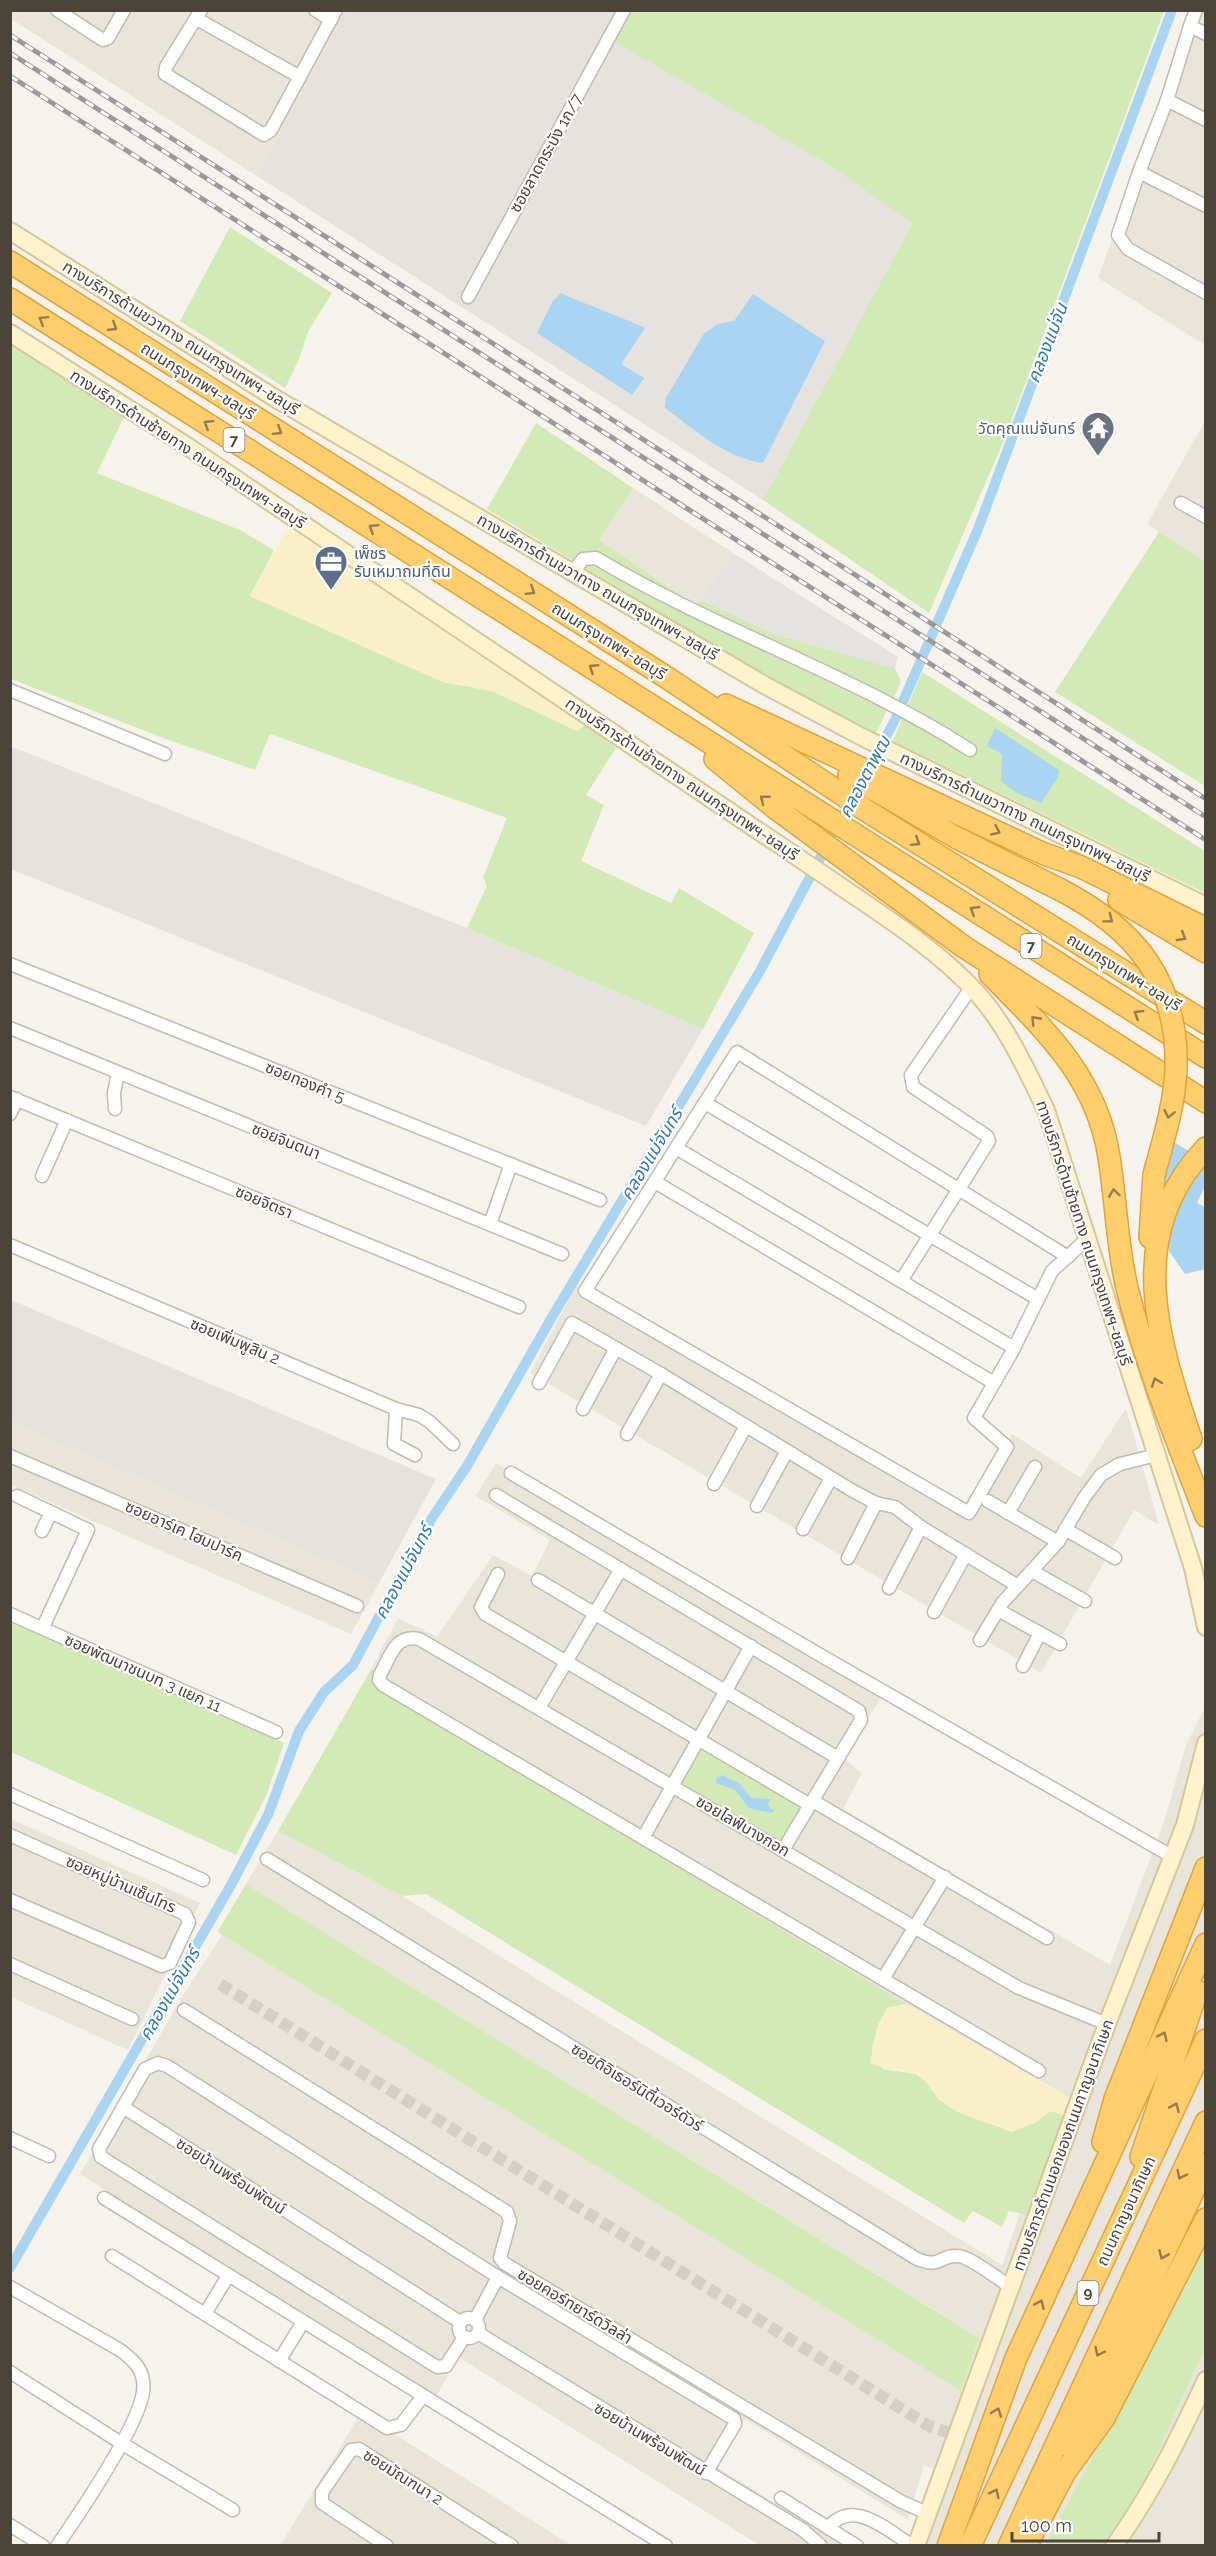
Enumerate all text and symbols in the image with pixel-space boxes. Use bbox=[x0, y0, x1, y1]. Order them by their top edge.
street label: ซอยลาดกระบัง 1ก/7 bbox=[505, 90, 587, 216]
street label: ทางบริการด้านขวาทาง ถนนกรุงเทพฯ-ชลบุรี bbox=[59, 257, 303, 419]
water label: คลองแม่จัน bbox=[1022, 299, 1072, 386]
one-way arrow bbox=[39, 315, 49, 327]
one-way arrow bbox=[107, 320, 117, 332]
street label: ถนนกรุงเทพฯ-ชลบุรี bbox=[137, 338, 259, 424]
street label: ทางบริการด้านซ้ายทาง ถนนกรุงเทพฯ-ชลบุรี bbox=[66, 365, 310, 533]
temple icon: วัดคุณแม่จันทร์ bbox=[1080, 410, 1116, 457]
one-way arrow bbox=[204, 419, 214, 431]
place label: วัดคุณแม่จันทร์ bbox=[978, 419, 1076, 438]
one-way arrow bbox=[272, 424, 282, 436]
road number: 7 bbox=[224, 428, 244, 452]
street label: ทางบริการด้านขวาทาง ถนนกรุงเทพฯ-ชลบุรี bbox=[474, 510, 722, 664]
one-way arrow bbox=[369, 524, 380, 535]
office icon: เพ็ชร รับเหมาถมที่ดิน bbox=[313, 544, 349, 591]
place label: เพ็ชร รับเหมาถมที่ดิน bbox=[354, 544, 451, 581]
one-way arrow bbox=[525, 584, 535, 596]
street label: ถนนกรุงเทพฯ-ชลบุรี bbox=[548, 598, 670, 684]
one-way arrow bbox=[589, 664, 599, 676]
street label: ทางบริการด้านซ้ายทาง ถนนกรุงเทพฯ-ชลบุรี bbox=[562, 694, 802, 865]
water label: คลองตาพุฒ bbox=[834, 731, 896, 822]
street label: ทางบริการด้านขวาทาง ถนนกรุงเทพฯ-ชลบุรี bbox=[897, 748, 1153, 886]
one-way arrow bbox=[760, 795, 771, 806]
one-way arrow bbox=[990, 824, 1001, 836]
one-way arrow bbox=[910, 834, 920, 846]
one-way arrow bbox=[970, 905, 980, 917]
one-way arrow bbox=[1102, 912, 1113, 923]
street label: ถนนกรุงเทพฯ-ชลบุรี bbox=[1063, 929, 1185, 1015]
one-way arrow bbox=[1176, 930, 1186, 942]
road number: 7 bbox=[1020, 934, 1042, 958]
one-way arrow bbox=[1134, 1011, 1145, 1022]
one-way arrow bbox=[1031, 1016, 1042, 1027]
street label: ซอยทองคำ 5 bbox=[262, 1057, 348, 1107]
street label: ทางบริการด้านซ้ายทาง ถนนกรุงเทพฯ-ชลบุรี bbox=[1032, 1098, 1136, 1368]
water label: คลองแม่จันทร์ bbox=[615, 1101, 689, 1204]
one-way arrow bbox=[1164, 1109, 1177, 1119]
street label: ซอยจินตนา bbox=[249, 1119, 323, 1163]
street label: ซอยจิตรา bbox=[232, 1181, 296, 1223]
one-way arrow bbox=[1108, 1188, 1121, 1197]
street label: ซอยเพิ่มพูสิน 2 bbox=[187, 1313, 283, 1368]
one-way arrow bbox=[1150, 1377, 1163, 1388]
street label: ซอยอาร์เค โฮมปาร์ค bbox=[122, 1497, 246, 1565]
water label: คลองแม่จันทร์ bbox=[370, 1518, 438, 1622]
street label: ซอยพัฒนาชนบท 3 แยก 11 bbox=[62, 1630, 224, 1716]
street label: ซอยไลฟ์บางกอก bbox=[693, 1791, 793, 1861]
street label: ซอยหมู่บ้านเซ็นโทร bbox=[63, 1851, 179, 1917]
water label: คลองแม่จันทร์ bbox=[134, 1941, 206, 2044]
street label: ทางบริการด้านนอกของถนนกาญจนาภิเษก bbox=[1009, 2017, 1117, 2273]
one-way arrow bbox=[1156, 2031, 1168, 2042]
street label: ซอยดิอิเธอร์นิตี้เวอร์ดัวร์ bbox=[568, 2037, 708, 2136]
one-way arrow bbox=[1168, 2102, 1180, 2113]
street label: ซอยบ้านพร้อมพัฒน์ bbox=[173, 2133, 289, 2219]
street label: ถนนกาญจนาภิเษก bbox=[1092, 2153, 1160, 2269]
one-way arrow bbox=[1176, 2169, 1188, 2180]
one-way arrow bbox=[1158, 2248, 1170, 2259]
street label: ซอยคอร์ทยาร์ดวิลล่า bbox=[514, 2264, 636, 2348]
road number: 9 bbox=[1078, 2281, 1098, 2305]
one-way arrow bbox=[1033, 2300, 1045, 2311]
one-way arrow bbox=[1094, 2345, 1106, 2356]
street label: ซอยบ้านพร้อมพัฒน์ bbox=[591, 2398, 709, 2480]
one-way arrow bbox=[989, 2407, 1002, 2418]
street label: ซอยมัณฑนา 2 bbox=[360, 2445, 446, 2509]
one-way arrow bbox=[988, 2488, 1000, 2499]
scale bar bbox=[1012, 2505, 1159, 2543]
text: 100 m bbox=[1021, 2515, 1072, 2536]

